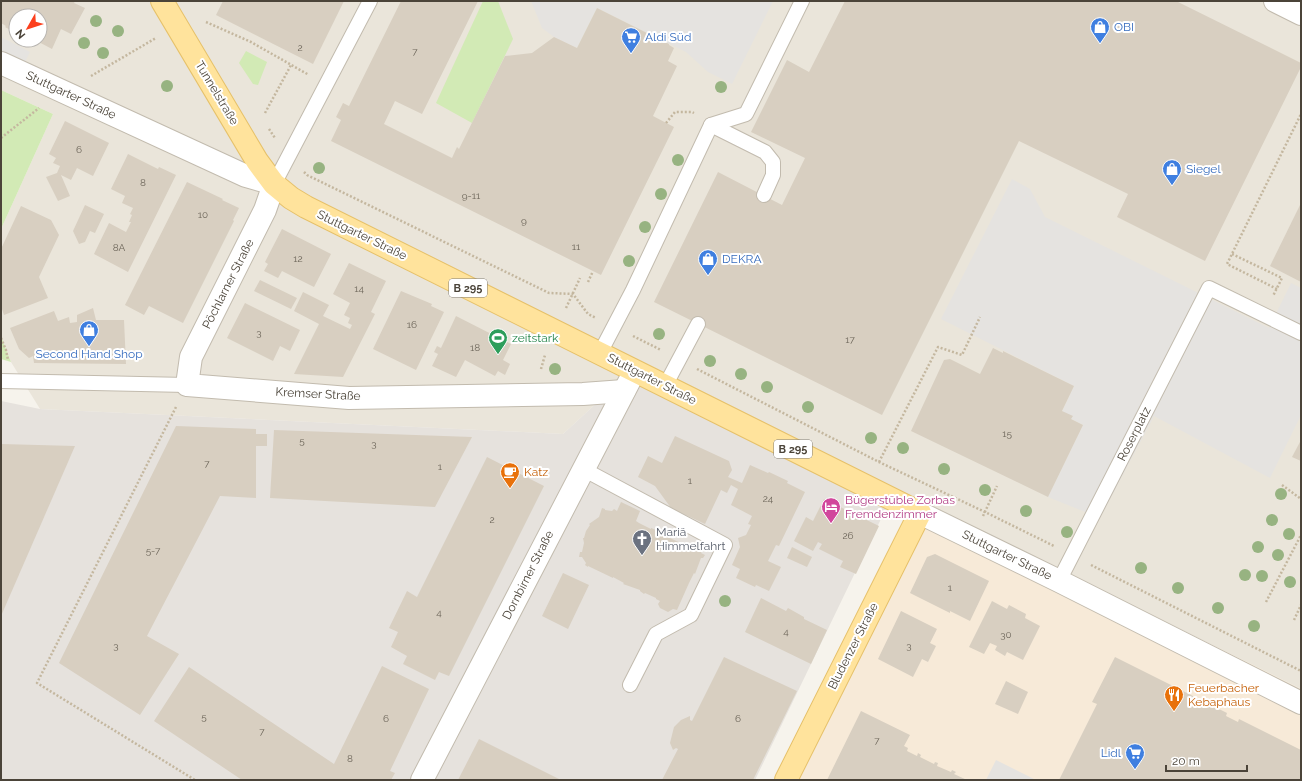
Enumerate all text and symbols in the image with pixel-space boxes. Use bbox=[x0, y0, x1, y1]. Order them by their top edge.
north arrow bbox=[8, 8, 48, 48]
shop icon: OBI bbox=[1089, 16, 1111, 44]
place label: OBI bbox=[1114, 20, 1134, 34]
supermarket icon: Aldi Süd bbox=[620, 26, 642, 54]
text: N bbox=[13, 27, 28, 41]
place label: Aldi Süd bbox=[645, 30, 691, 44]
house number: 2 bbox=[297, 42, 303, 53]
house number: 7 bbox=[412, 46, 418, 57]
street label: Tunnelstraße bbox=[192, 59, 242, 127]
street label: Stuttgarter Straße bbox=[24, 68, 118, 122]
house number: 6 bbox=[76, 144, 82, 155]
shop icon: Siegel bbox=[1161, 158, 1183, 186]
place label: Siegel bbox=[1186, 162, 1221, 176]
house number: 8 bbox=[140, 177, 146, 188]
house number: 9-11 bbox=[462, 190, 481, 201]
street label: Stuttgarter Straße bbox=[315, 207, 409, 263]
house number: 10 bbox=[198, 209, 208, 220]
house number: 9 bbox=[521, 215, 527, 226]
street label: Pöchlarner Straße bbox=[199, 237, 257, 331]
house number: 11 bbox=[572, 241, 581, 252]
house number: 8A bbox=[113, 242, 126, 253]
shop icon: DEKRA bbox=[697, 248, 719, 276]
place label: DEKRA bbox=[722, 252, 762, 266]
house number: 12 bbox=[293, 253, 303, 264]
road number: B 295 bbox=[449, 279, 487, 297]
house number: 14 bbox=[354, 283, 364, 294]
shop icon: Second Hand Shop bbox=[78, 319, 100, 347]
house number: 16 bbox=[407, 319, 417, 330]
house number: 3 bbox=[256, 327, 262, 338]
sports icon: zeitstark bbox=[487, 327, 509, 355]
place label: zeitstark bbox=[512, 331, 559, 345]
house number: 17 bbox=[845, 334, 855, 345]
house number: 18 bbox=[470, 342, 480, 353]
place label: Second Hand Shop bbox=[35, 347, 143, 361]
street label: Stuttgarter Straße bbox=[605, 351, 699, 407]
street label: Kremser Straße bbox=[275, 385, 361, 403]
street label: Roserplatz bbox=[1114, 404, 1154, 463]
house number: 15 bbox=[1002, 428, 1012, 439]
house number: 5 bbox=[299, 435, 305, 446]
house number: 3 bbox=[371, 438, 377, 449]
road number: B 295 bbox=[774, 440, 812, 458]
house number: 7 bbox=[204, 458, 210, 469]
house number: 1 bbox=[438, 461, 443, 472]
cafe icon: Katz bbox=[499, 461, 521, 489]
place label: Katz bbox=[524, 465, 548, 479]
house number: 1 bbox=[688, 475, 693, 486]
house number: 24 bbox=[763, 493, 774, 504]
place label: Bügerstüble Zorbas Fremdenzimmer bbox=[845, 493, 955, 521]
hotel icon: Bügerstüble Zorbas Fremdenzimmer bbox=[820, 496, 842, 524]
house number: 2 bbox=[489, 514, 495, 525]
place label: Mariä Himmelfahrt bbox=[656, 525, 726, 553]
street label: Stuttgarter Straße bbox=[960, 527, 1054, 583]
street label: Dornbirner Straße bbox=[500, 528, 556, 622]
church icon: Mariä Himmelfahrt bbox=[631, 528, 653, 556]
house number: 26 bbox=[842, 530, 854, 541]
house number: 5-7 bbox=[146, 545, 161, 556]
house number: 1 bbox=[948, 582, 953, 593]
street label: Bludenzer Straße bbox=[825, 600, 881, 692]
house number: 4 bbox=[436, 607, 442, 618]
house number: 4 bbox=[783, 626, 789, 637]
house number: 30 bbox=[1000, 629, 1012, 640]
house number: 3 bbox=[113, 640, 119, 651]
house number: 3 bbox=[906, 640, 912, 651]
place label: Feuerbacher Kebaphaus bbox=[1188, 681, 1260, 709]
restaurant icon: Feuerbacher Kebaphaus bbox=[1163, 684, 1185, 712]
house number: 5 bbox=[201, 711, 207, 722]
house number: 6 bbox=[383, 713, 389, 724]
house number: 6 bbox=[735, 713, 741, 724]
house number: 7 bbox=[259, 726, 265, 737]
house number: 7 bbox=[874, 735, 880, 746]
supermarket icon: Lidl bbox=[1124, 742, 1146, 770]
place label: Lidl bbox=[1101, 746, 1122, 760]
scale bar bbox=[1166, 747, 1247, 773]
house number: 8 bbox=[347, 753, 353, 764]
text: 20 m bbox=[1172, 754, 1200, 768]

